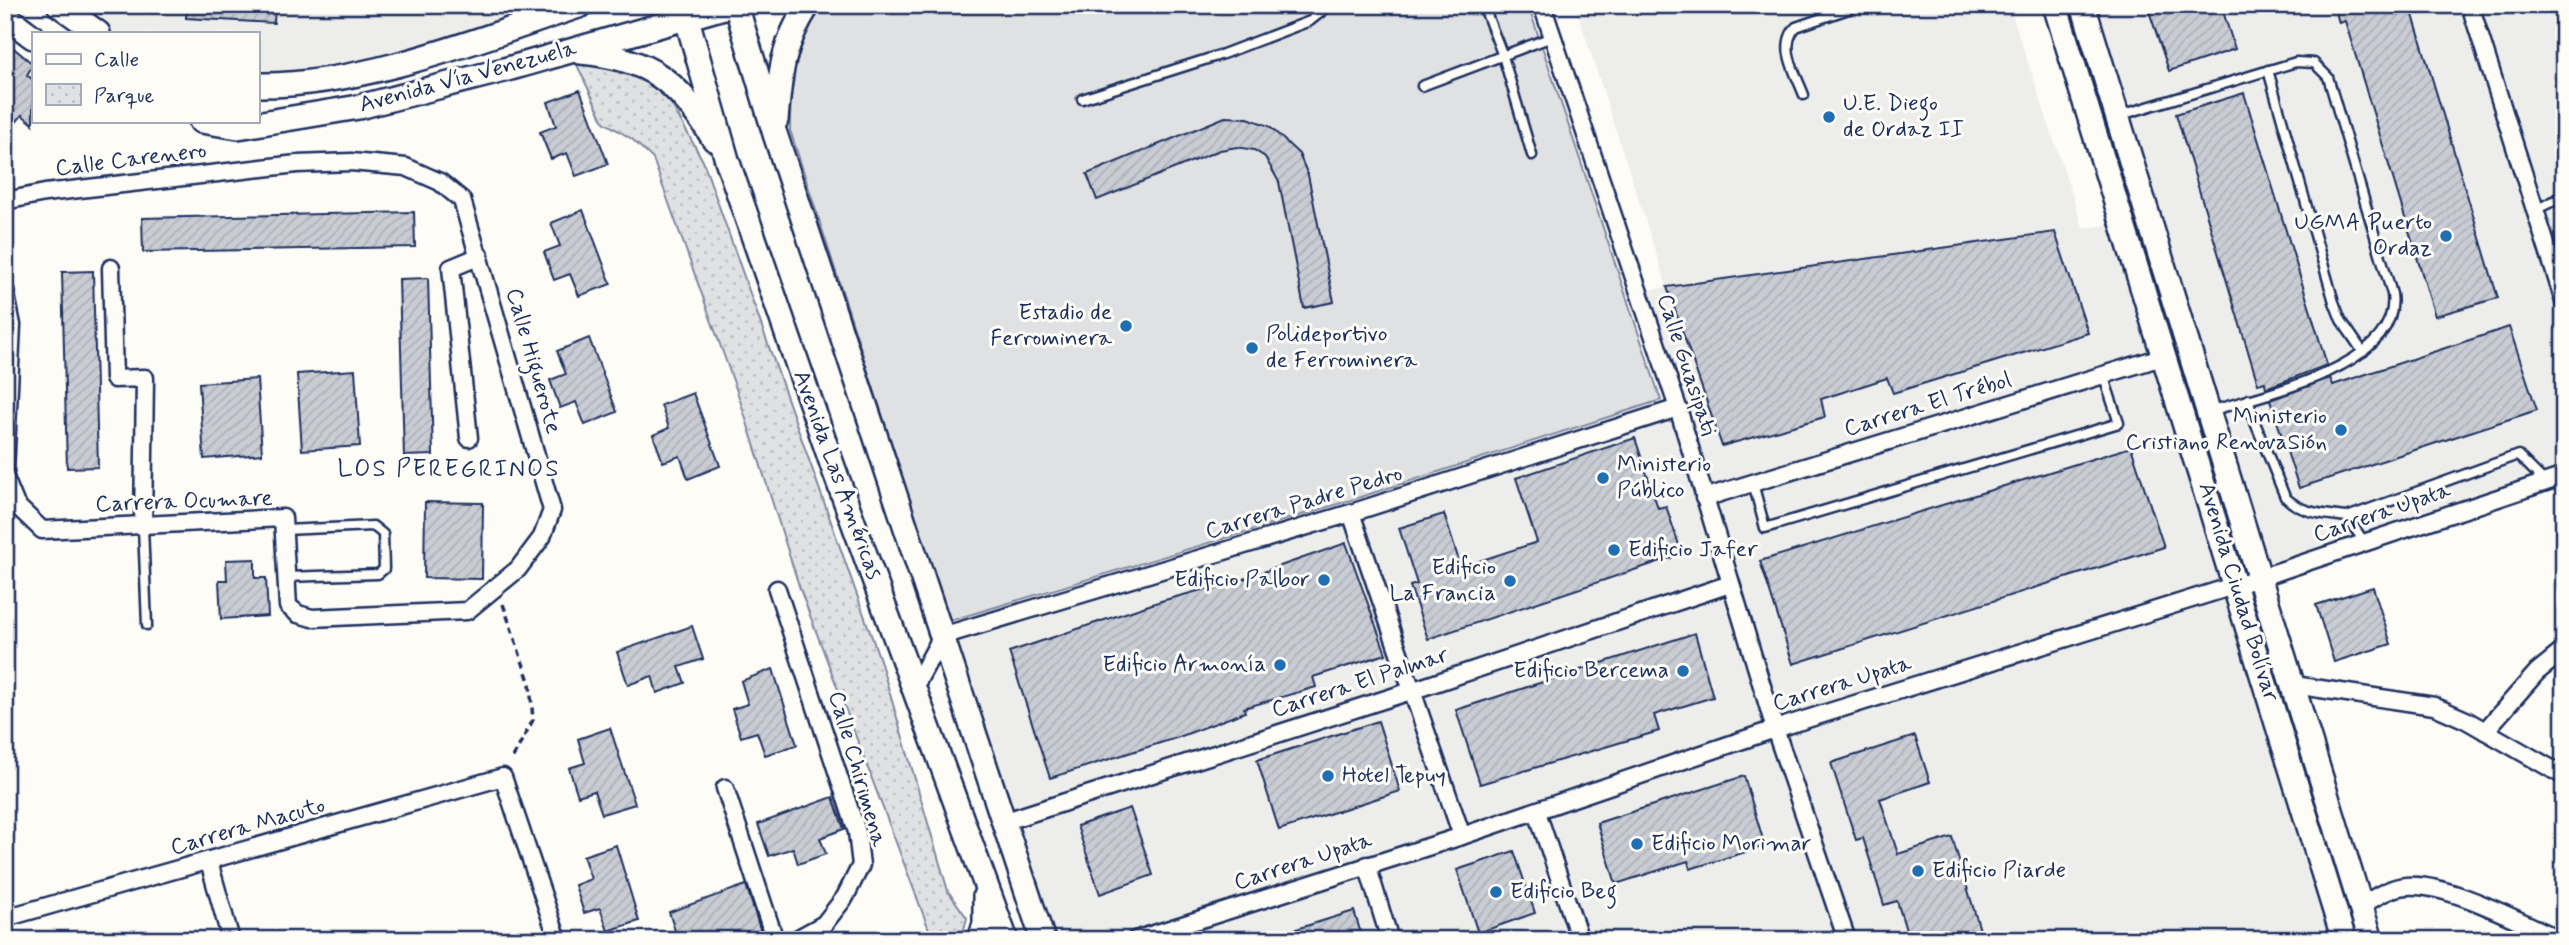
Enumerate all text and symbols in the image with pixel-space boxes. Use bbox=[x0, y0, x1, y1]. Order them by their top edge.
legend bbox=[32, 32, 259, 122]
street label: Avenida Vía Venezuela bbox=[356, 34, 580, 120]
text: Calle bbox=[94, 46, 139, 74]
text: Parque bbox=[94, 82, 155, 110]
place label: U.E. Diego de Ordaz II bbox=[1843, 89, 1964, 145]
marker: U.E. Diego de Ordaz II bbox=[1821, 109, 1837, 125]
street label: Calle Carenero bbox=[54, 136, 208, 184]
place label: UGMA Puerto Ordaz bbox=[2294, 208, 2432, 264]
marker: UGMA Puerto Ordaz bbox=[2438, 228, 2454, 244]
street label: Calle Higuerote bbox=[496, 285, 568, 438]
street label: Calle Guasipati bbox=[1649, 290, 1723, 440]
place label: Estadio de Ferrominera bbox=[990, 298, 1112, 354]
marker: Estadio de Ferrominera bbox=[1118, 318, 1134, 334]
place label: Polideportivo de Ferrominera bbox=[1266, 320, 1417, 376]
marker: Polideportivo de Ferrominera bbox=[1244, 340, 1260, 356]
street label: Carrera El Trébol bbox=[1841, 365, 2015, 445]
street label: Avenida Las Américas bbox=[785, 366, 889, 584]
place label: Ministerio Cristiano RenovaSión bbox=[2125, 402, 2327, 458]
marker: Ministerio Cristiano RenovaSión bbox=[2333, 422, 2349, 438]
place label: Ministerio Público bbox=[1617, 450, 1711, 506]
district label: LOS PEREGRINOS bbox=[337, 454, 561, 485]
street label: Carrera Padre Pedro bbox=[1202, 459, 1406, 547]
marker: Ministerio Público bbox=[1595, 470, 1611, 486]
street label: Carrera Upata bbox=[2309, 475, 2455, 551]
street label: Avenida Ciudad Bolívar bbox=[2190, 479, 2286, 705]
street label: Carrera Ocumare bbox=[95, 484, 273, 520]
place label: Edificio Jafer bbox=[1628, 535, 1758, 565]
marker: Edificio Jafer bbox=[1606, 542, 1622, 558]
place label: Edificio La Francia bbox=[1389, 553, 1496, 609]
place label: Edificio Palbor bbox=[1174, 565, 1310, 595]
marker: Edificio Palbor bbox=[1316, 572, 1332, 588]
marker: Edificio La Francia bbox=[1502, 573, 1518, 589]
street label: Carrera El Palmar bbox=[1268, 640, 1453, 726]
street label: Carrera Upata bbox=[1769, 649, 1915, 719]
place label: Edificio Armonía bbox=[1103, 650, 1266, 680]
place label: Edificio Bercema bbox=[1513, 656, 1669, 686]
marker: Edificio Armonía bbox=[1272, 657, 1288, 673]
marker: Edificio Bercema bbox=[1675, 663, 1691, 679]
street label: Calle Chirimena bbox=[820, 688, 894, 850]
place label: Hotel Tepuy bbox=[1342, 761, 1446, 791]
marker: Hotel Tepuy bbox=[1320, 768, 1336, 784]
street label: Carrera Macuto bbox=[167, 791, 329, 863]
street label: Carrera Upata bbox=[1230, 826, 1376, 898]
place label: Edificio Morimar bbox=[1651, 829, 1812, 859]
marker: Edificio Morimar bbox=[1629, 836, 1645, 852]
place label: Edificio Piarde bbox=[1932, 856, 2066, 886]
marker: Edificio Piarde bbox=[1910, 863, 1926, 879]
place label: Edificio Beg bbox=[1510, 877, 1617, 909]
marker: Edificio Beg bbox=[1488, 884, 1504, 900]

